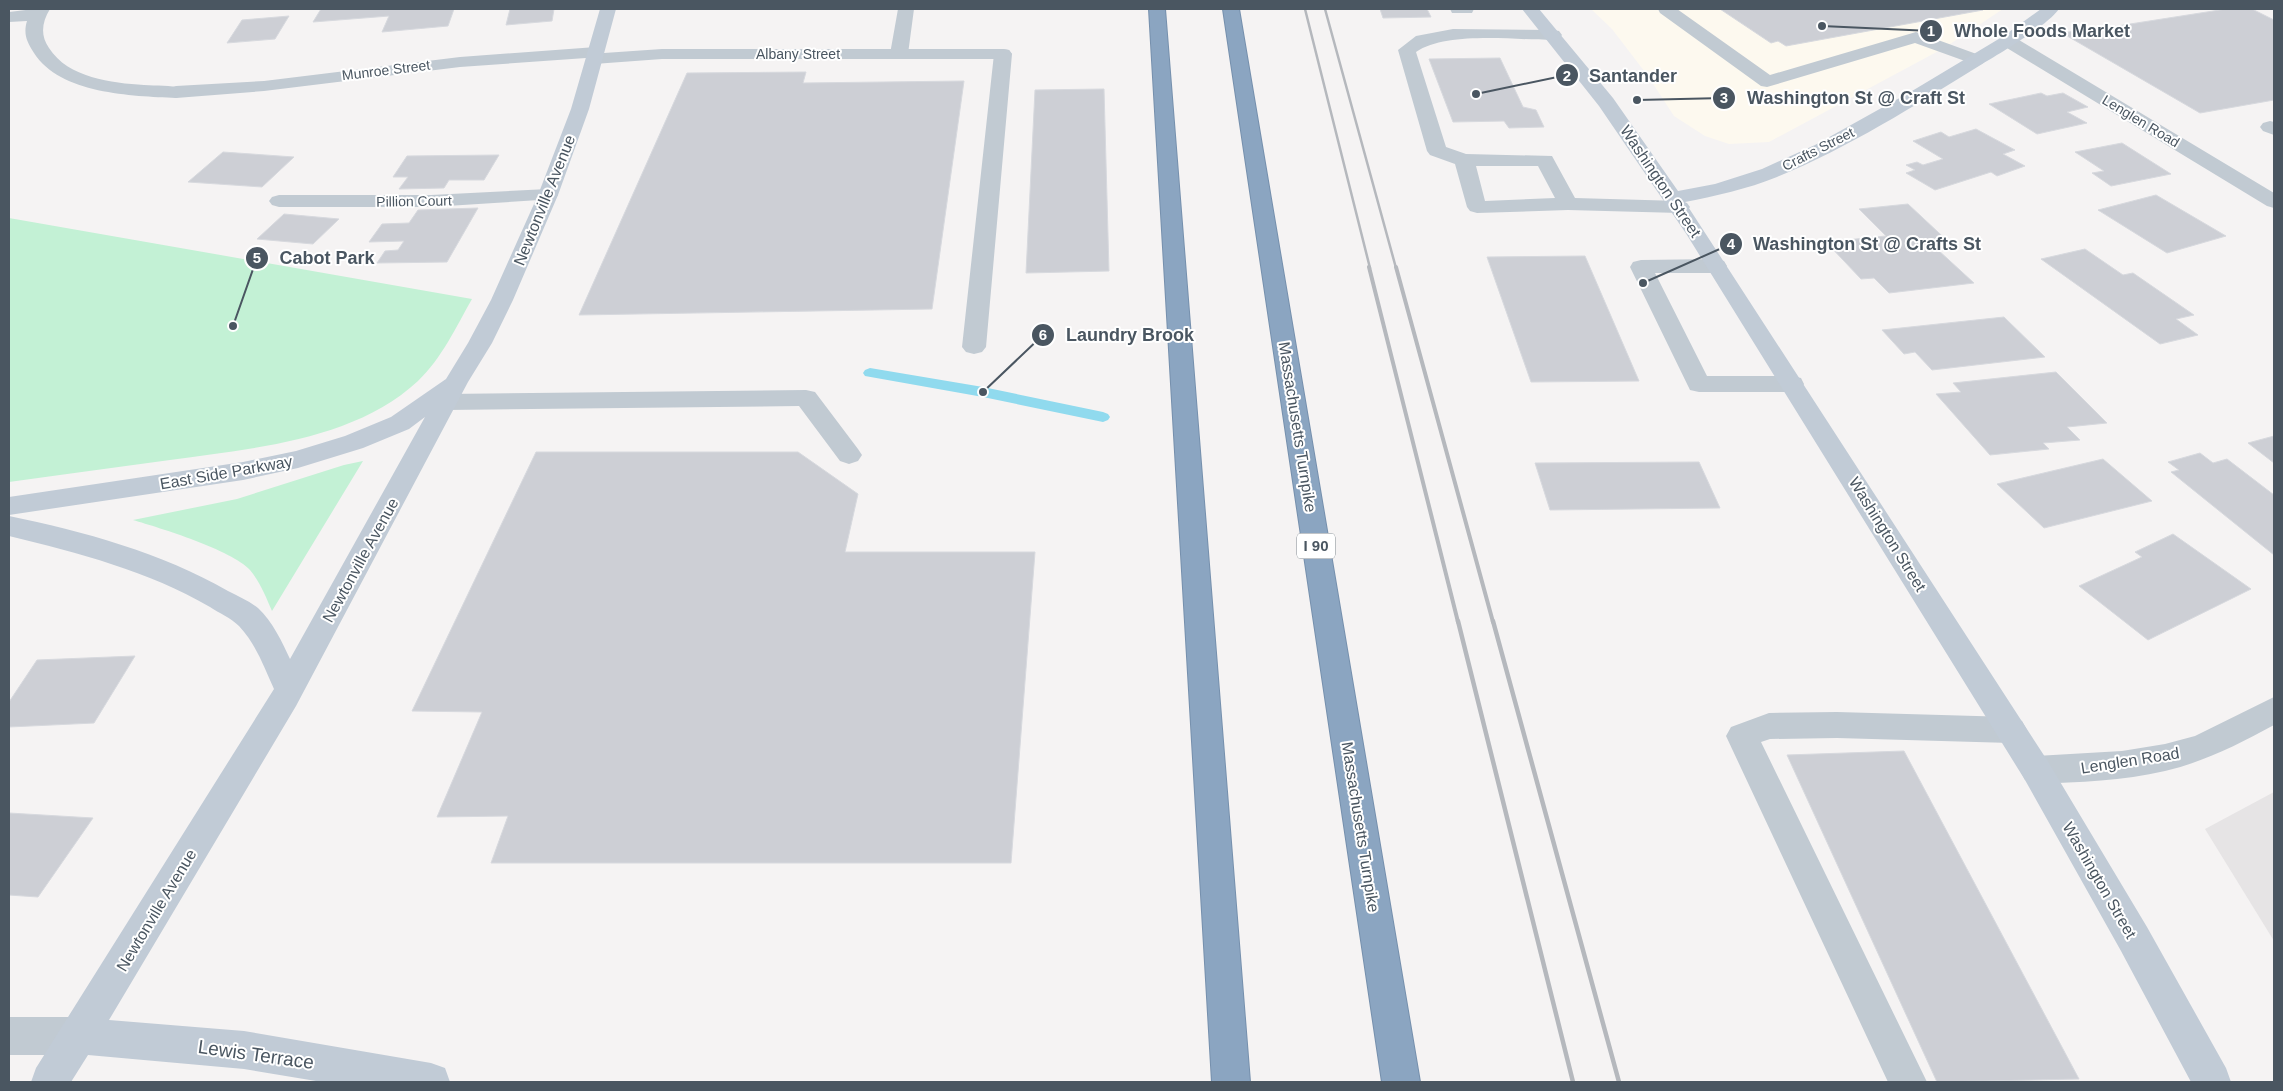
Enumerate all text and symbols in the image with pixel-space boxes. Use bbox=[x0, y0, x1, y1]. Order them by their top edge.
callout: Whole Foods Market bbox=[1919, 14, 2140, 47]
text: Whole Foods Market bbox=[1954, 21, 2130, 41]
text: 1 bbox=[1927, 22, 1935, 39]
street label: Albany Street bbox=[756, 46, 840, 62]
street label: Munroe Street bbox=[341, 57, 431, 83]
callout: Santander bbox=[1554, 59, 1687, 92]
text: Santander bbox=[1589, 66, 1677, 86]
text: 2 bbox=[1563, 67, 1571, 84]
callout: Washington St @ Craft St bbox=[1712, 81, 1975, 114]
text: Washington St @ Craft St bbox=[1747, 88, 1965, 108]
text: 3 bbox=[1720, 89, 1728, 106]
street label: Lenglen Road bbox=[2100, 92, 2182, 150]
street label: Washington Street bbox=[1617, 122, 1705, 241]
street label: Crafts Street bbox=[1779, 124, 1857, 174]
street label: Newtonville Avenue bbox=[510, 132, 578, 268]
street label: Pillion Court bbox=[376, 192, 452, 210]
callout: Washington St @ Crafts St bbox=[1718, 227, 1991, 260]
text: Washington St @ Crafts St bbox=[1753, 234, 1981, 254]
text: 4 bbox=[1727, 235, 1736, 252]
callout: Cabot Park bbox=[244, 241, 384, 274]
text: Cabot Park bbox=[279, 248, 376, 268]
text: 5 bbox=[253, 249, 261, 266]
callout: Laundry Brook bbox=[1031, 319, 1204, 352]
text: Laundry Brook bbox=[1066, 325, 1195, 345]
text: 6 bbox=[1039, 326, 1047, 343]
street label: Massachusetts Turnpike bbox=[1276, 341, 1319, 514]
street label: East Side Parkway bbox=[158, 452, 294, 493]
street label: Washington Street bbox=[1846, 474, 1930, 595]
street label: Newtonville Avenue bbox=[319, 495, 402, 625]
road number: I 90 bbox=[1297, 534, 1335, 558]
street label: Massachusetts Turnpike bbox=[1339, 741, 1382, 914]
street label: Lenglen Road bbox=[2080, 744, 2181, 777]
street label: Washington Street bbox=[2059, 819, 2140, 942]
street label: Newtonville Avenue bbox=[113, 846, 200, 974]
street label: Lewis Terrace bbox=[197, 1036, 315, 1073]

